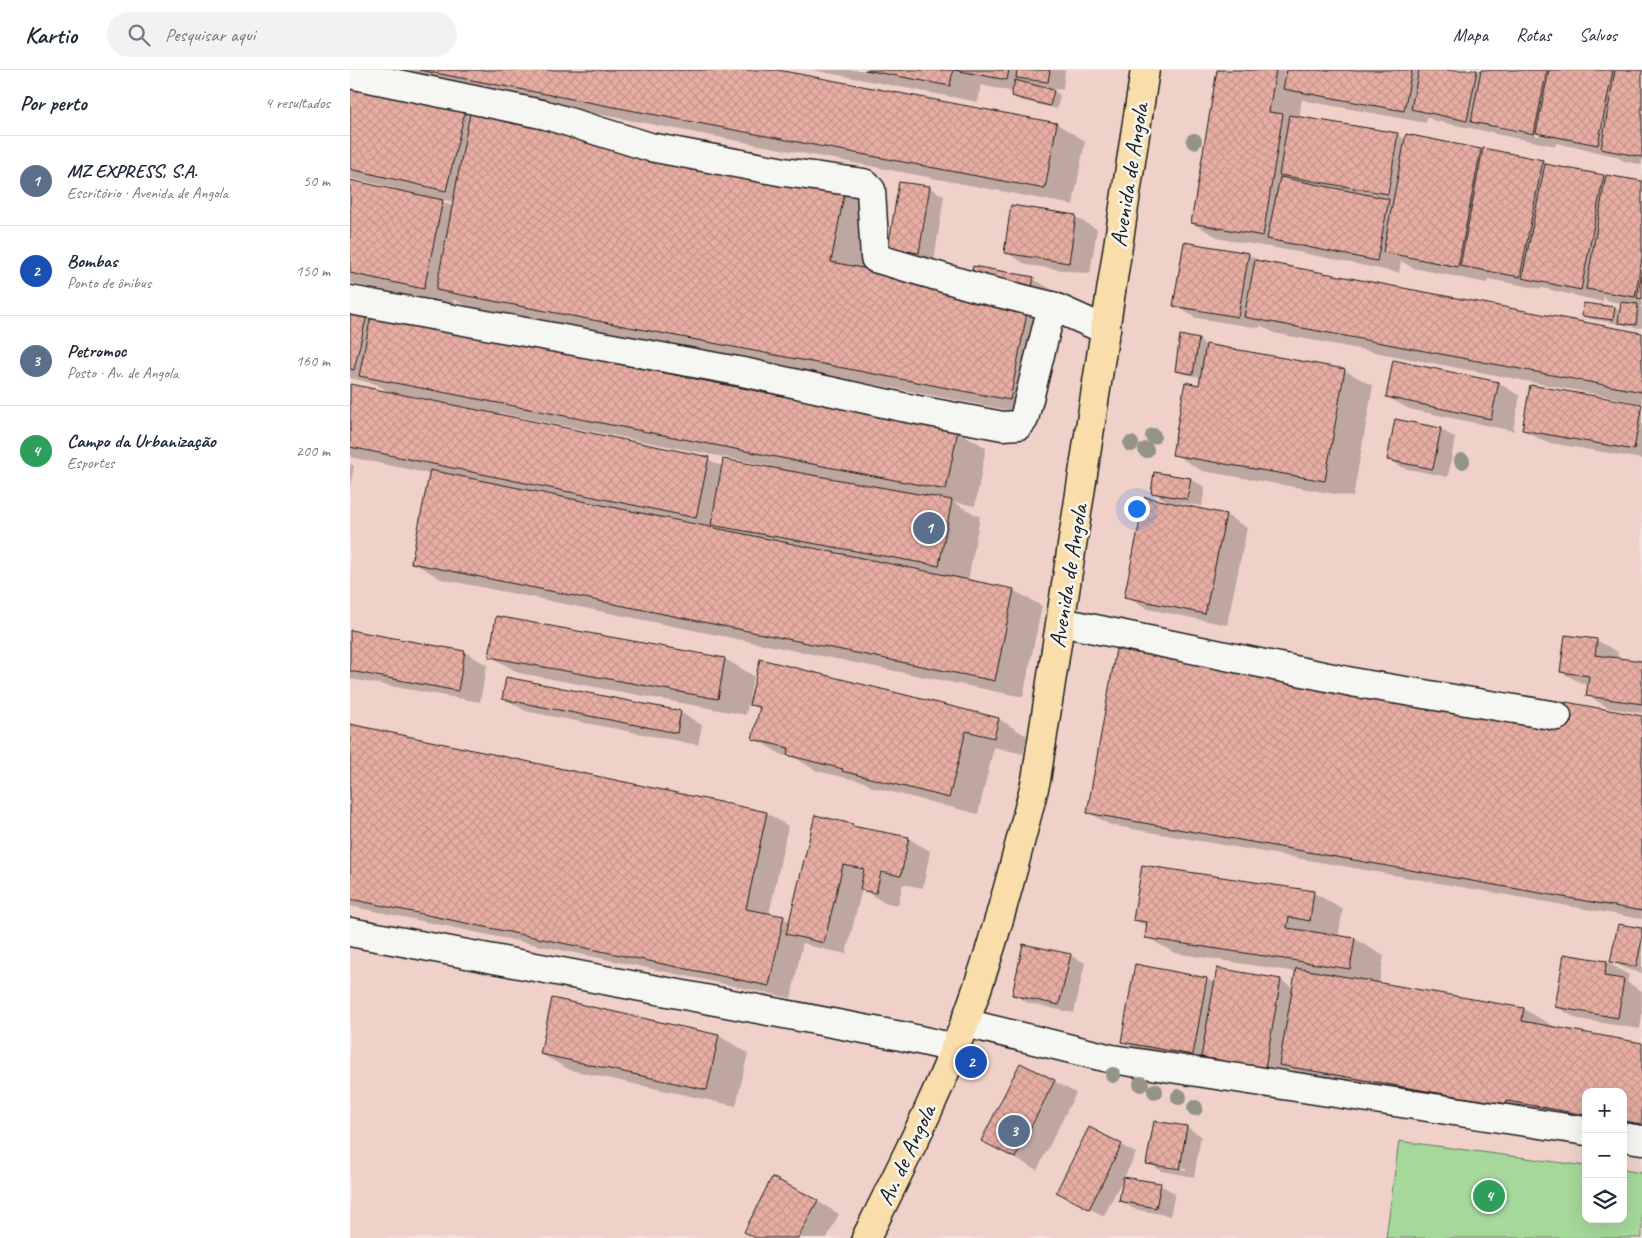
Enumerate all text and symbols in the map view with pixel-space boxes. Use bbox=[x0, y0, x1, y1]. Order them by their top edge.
search box bbox=[107, 12, 457, 57]
text: Kartio bbox=[25, 20, 77, 50]
icon: search bbox=[125, 21, 153, 49]
text: Pesquisar aqui bbox=[165, 23, 255, 47]
text: Mapa bbox=[1453, 24, 1488, 46]
text: Rotas bbox=[1516, 24, 1551, 46]
text: Salvos bbox=[1579, 24, 1617, 46]
text: Por perto bbox=[20, 90, 87, 116]
text: 4 resultados bbox=[265, 93, 330, 113]
street label: Avenida de Angola bbox=[1103, 99, 1155, 249]
text: MZ EXPRESS, S.A. bbox=[67, 159, 197, 183]
text: 1 bbox=[32, 171, 40, 191]
text: 50 m bbox=[303, 171, 330, 191]
text: Escritório · Avenida de Angola bbox=[67, 183, 228, 203]
text: Bombas bbox=[67, 249, 118, 273]
text: 2 bbox=[32, 261, 40, 281]
text: 150 m bbox=[296, 261, 330, 281]
text: Ponto de ônibus bbox=[67, 273, 151, 293]
text: Petromoc bbox=[67, 339, 126, 363]
text: 3 bbox=[32, 351, 40, 371]
text: 160 m bbox=[296, 351, 330, 371]
text: Posto · Av. de Angola bbox=[67, 363, 178, 383]
text: Campo da Urbanização bbox=[67, 429, 216, 453]
text: 4 bbox=[32, 441, 40, 461]
text: 200 m bbox=[296, 441, 330, 461]
text: Esportes bbox=[67, 453, 114, 473]
your location bbox=[1124, 496, 1150, 522]
street label: Avenida de Angola bbox=[1042, 500, 1094, 650]
pin: 1 bbox=[913, 509, 945, 547]
pin: 2 bbox=[955, 1043, 987, 1081]
map controls bbox=[1582, 1088, 1627, 1223]
button: + bbox=[1582, 1088, 1627, 1133]
street label: Av. de Angola bbox=[870, 1098, 943, 1210]
pin: 3 bbox=[998, 1112, 1030, 1150]
button: − bbox=[1582, 1133, 1627, 1178]
pin: 4 bbox=[1473, 1177, 1505, 1215]
button: layers bbox=[1582, 1178, 1627, 1223]

